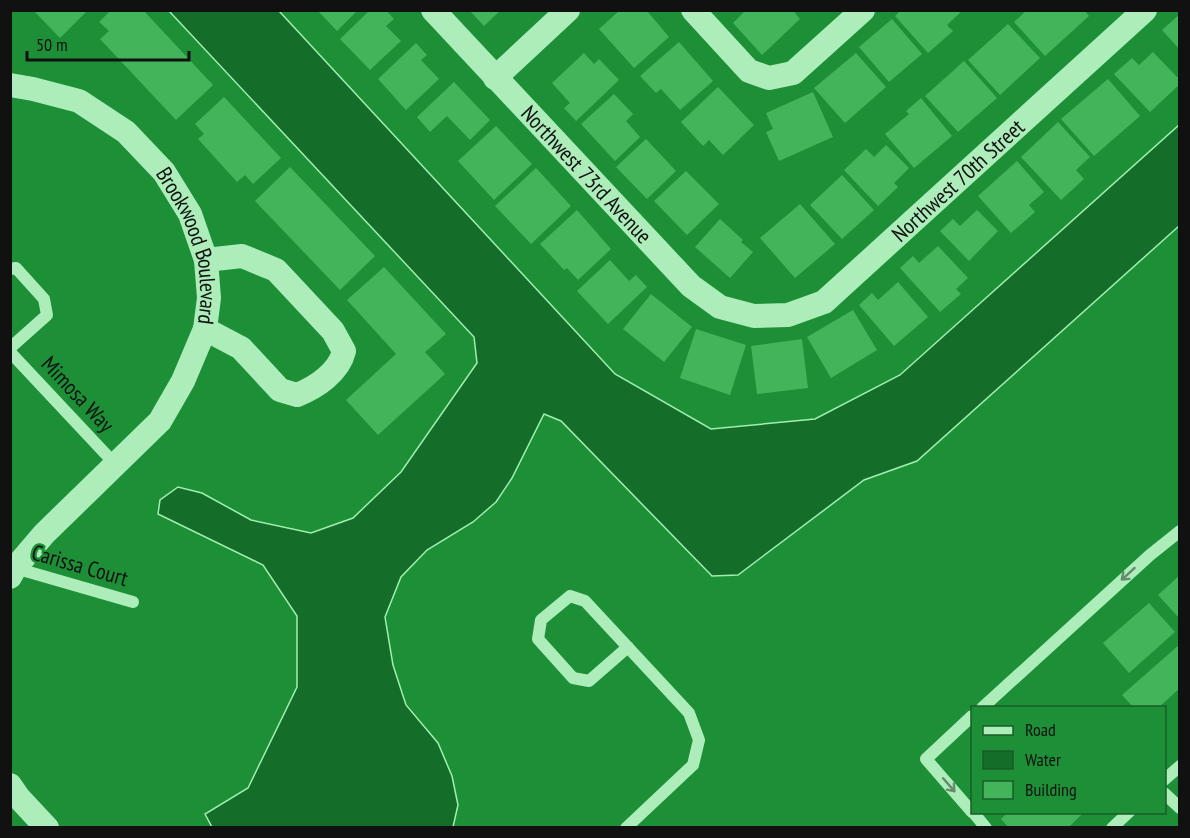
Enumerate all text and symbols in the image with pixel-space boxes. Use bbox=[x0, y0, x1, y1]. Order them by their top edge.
scale bar bbox=[27, 24, 189, 62]
text: 50 m bbox=[36, 33, 68, 56]
street label: Northwest 73rd Avenue bbox=[515, 99, 658, 249]
street label: Northwest 70th Street bbox=[886, 113, 1030, 248]
street label: Brookwood Boulevard bbox=[150, 162, 223, 326]
street label: Mimosa Way bbox=[36, 350, 121, 439]
street label: Carissa Court bbox=[29, 538, 131, 592]
one-way arrow bbox=[1121, 567, 1136, 581]
legend bbox=[971, 706, 1166, 814]
text: Road bbox=[1025, 718, 1056, 741]
text: Water bbox=[1025, 748, 1061, 771]
one-way arrow bbox=[942, 777, 956, 793]
text: Building bbox=[1025, 778, 1077, 801]

